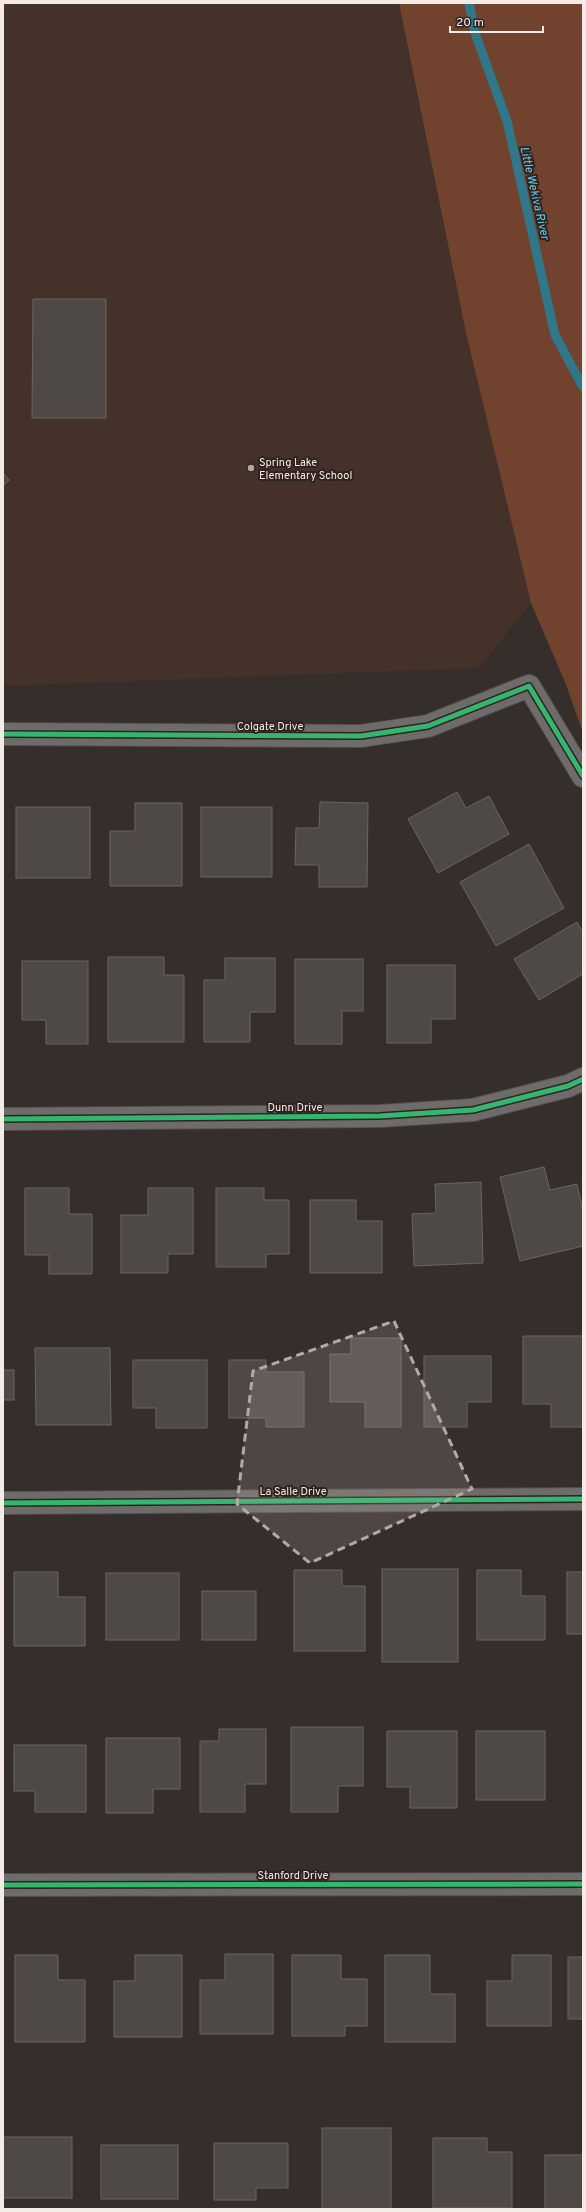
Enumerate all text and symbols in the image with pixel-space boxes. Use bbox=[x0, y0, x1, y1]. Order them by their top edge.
scale bar bbox=[450, 8, 543, 34]
text: 20 m bbox=[456, 15, 484, 31]
water label: Little Wekiva River bbox=[515, 145, 553, 243]
place label: Spring Lake Elementary School bbox=[259, 456, 352, 483]
marker: Spring Lake Elementary School bbox=[246, 463, 256, 473]
street label: Colgate Drive bbox=[237, 720, 303, 734]
street label: Dunn Drive bbox=[268, 1101, 323, 1115]
street label: La Salle Drive bbox=[259, 1485, 327, 1499]
street label: Stanford Drive bbox=[258, 1869, 329, 1883]

